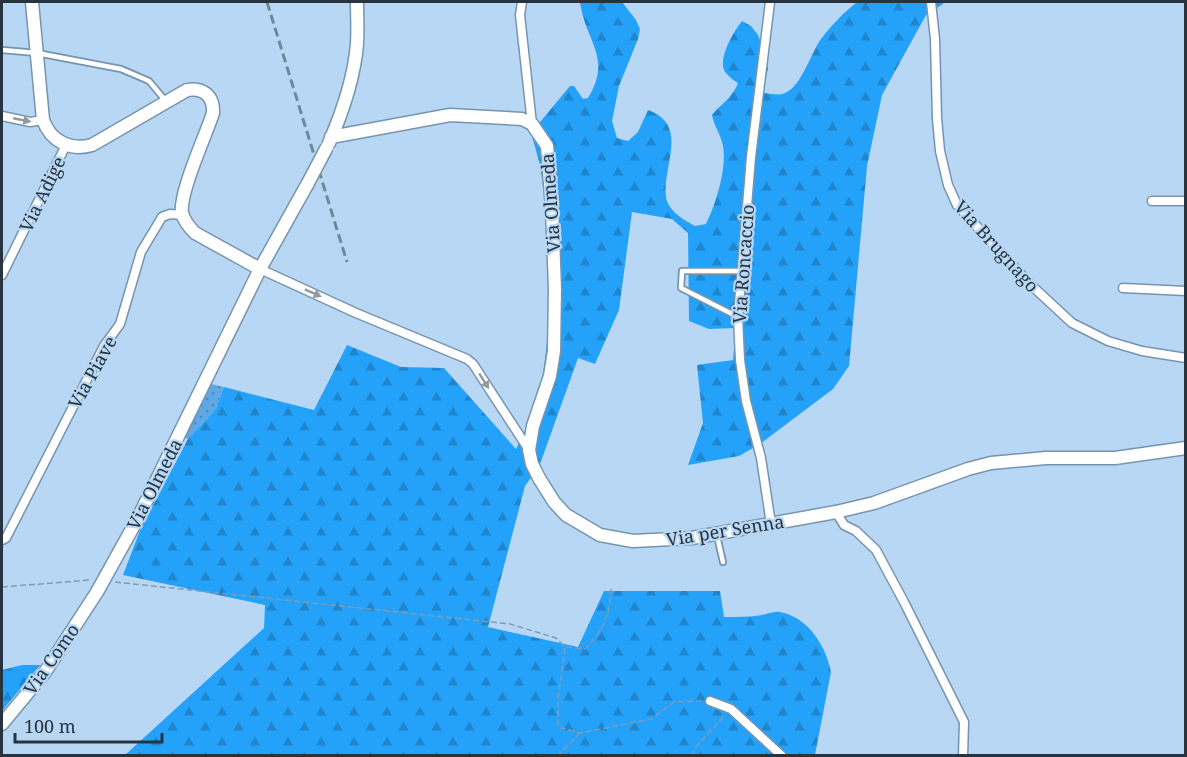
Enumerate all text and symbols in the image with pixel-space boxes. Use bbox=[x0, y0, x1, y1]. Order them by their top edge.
one-way arrow bbox=[13, 116, 32, 125]
street label: Via Adige bbox=[13, 152, 71, 236]
street label: Via Olmeda bbox=[535, 153, 565, 253]
street label: Via Brugnago bbox=[949, 195, 1045, 297]
street label: Via Roncaccio bbox=[727, 204, 759, 324]
one-way arrow bbox=[305, 289, 322, 298]
street label: Via Piave bbox=[62, 331, 122, 413]
one-way arrow bbox=[478, 372, 489, 389]
street label: Via Olmeda bbox=[121, 434, 187, 534]
street label: Via per Senna bbox=[664, 509, 786, 551]
street label: Via Como bbox=[18, 619, 84, 699]
scale bar bbox=[15, 706, 162, 744]
text: 100 m bbox=[24, 714, 76, 738]

